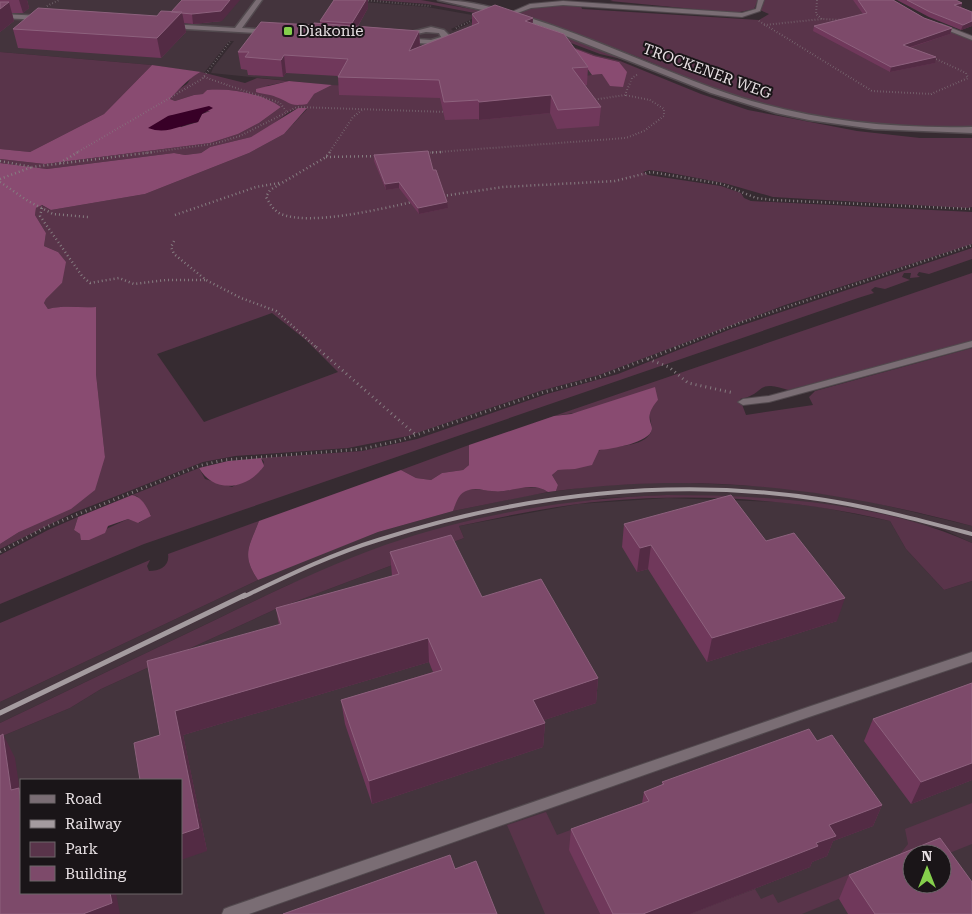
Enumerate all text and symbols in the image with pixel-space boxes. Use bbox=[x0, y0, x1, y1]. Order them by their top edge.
place label: Diakonie bbox=[298, 22, 363, 40]
marker: Diakonie bbox=[282, 25, 294, 37]
street label: TROCKENER WEG bbox=[640, 39, 774, 103]
legend bbox=[20, 779, 182, 894]
text: Road bbox=[65, 790, 102, 808]
text: Railway bbox=[65, 815, 122, 833]
text: Park bbox=[65, 840, 99, 858]
north arrow bbox=[902, 844, 952, 894]
text: N bbox=[922, 848, 933, 864]
text: Building bbox=[65, 865, 127, 883]

